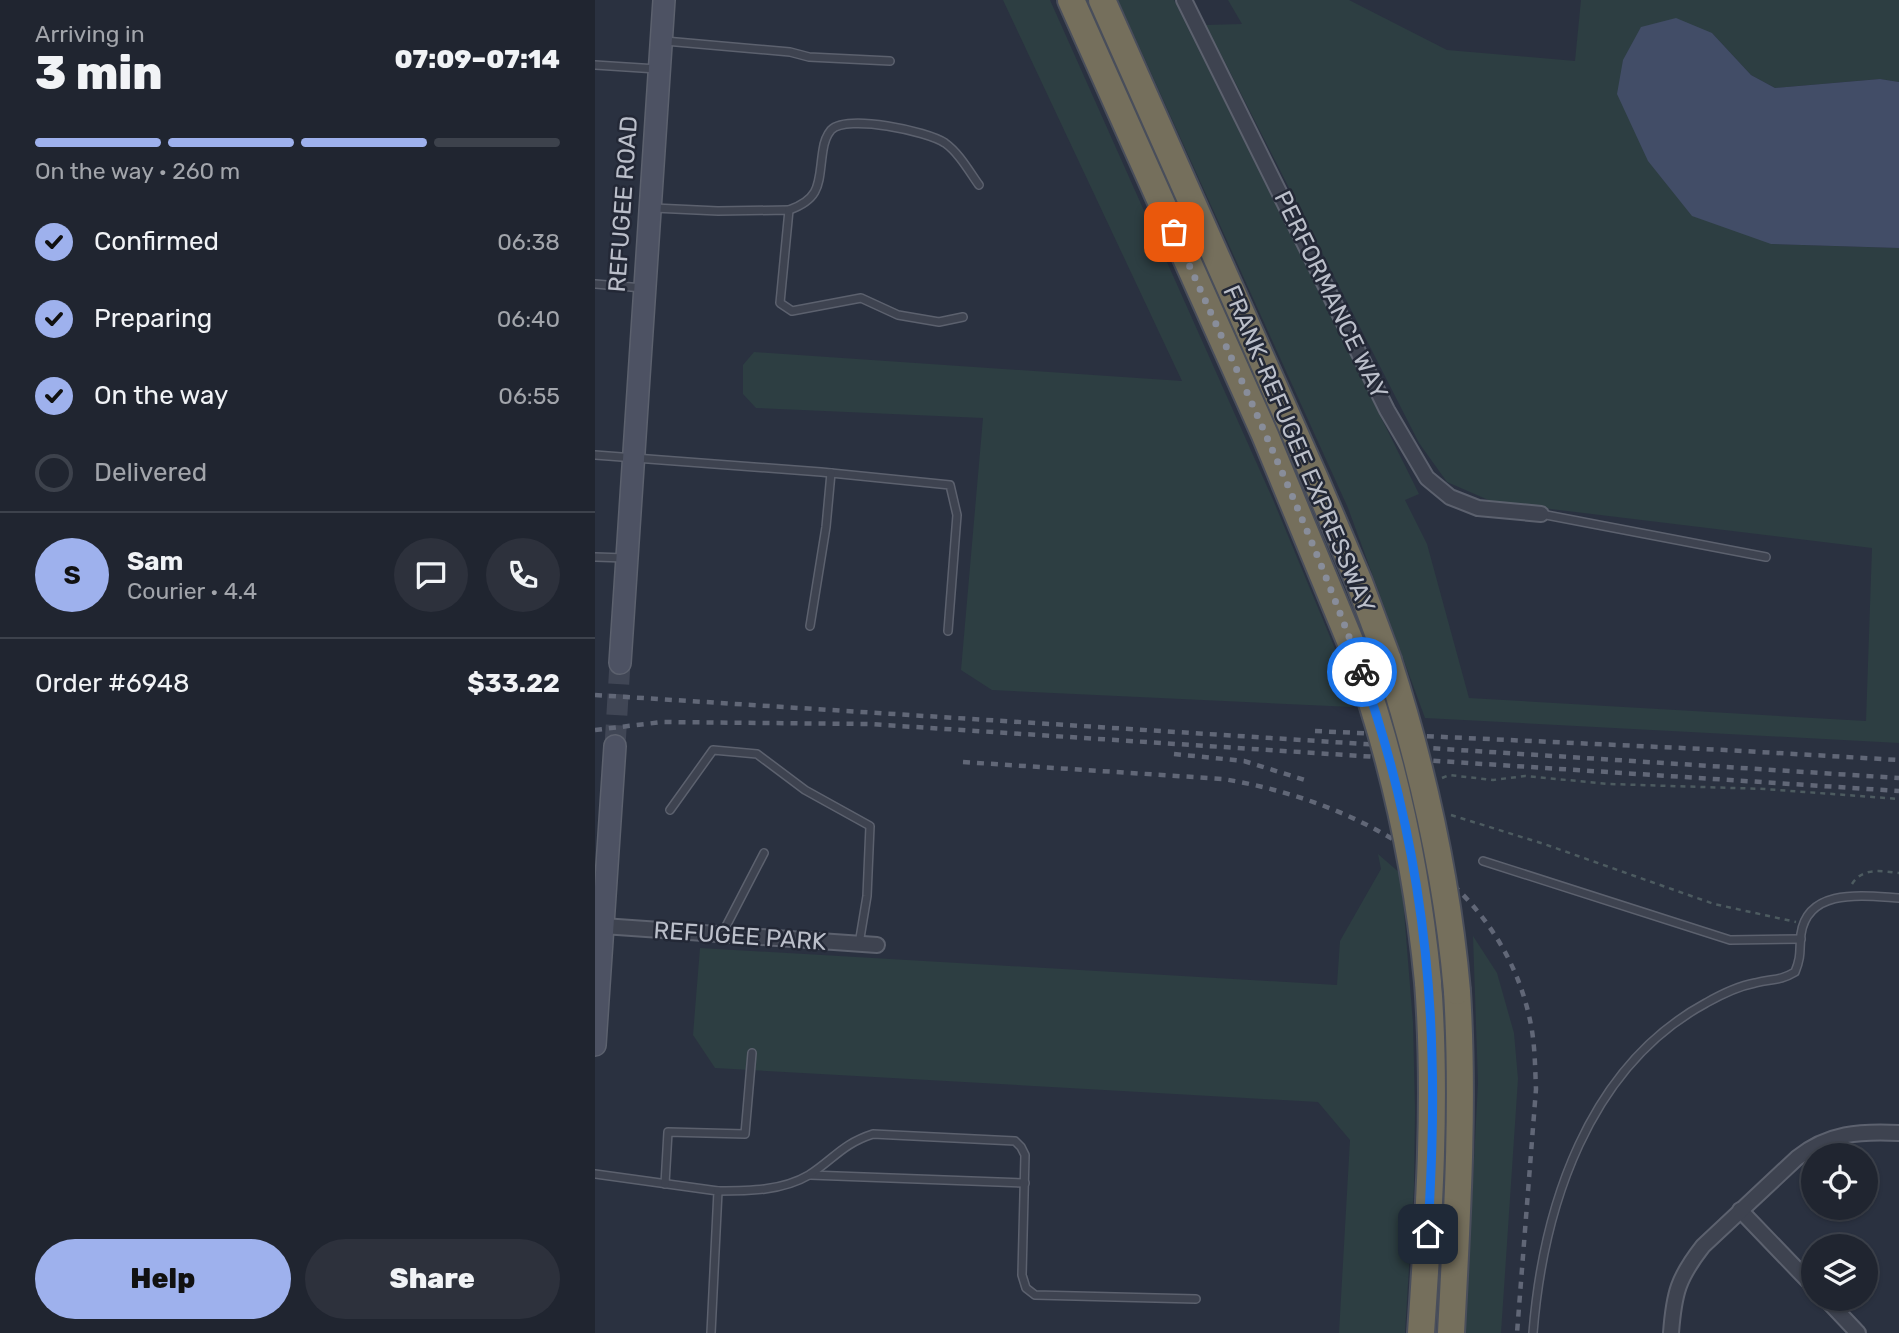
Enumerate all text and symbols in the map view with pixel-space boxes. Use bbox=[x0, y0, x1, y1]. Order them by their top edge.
text: Arriving in bbox=[35, 20, 145, 48]
text: 07:09–07:14 bbox=[394, 44, 560, 75]
text: 3 min bbox=[35, 46, 163, 101]
street label: REFUGEE ROAD bbox=[603, 115, 643, 293]
text: On the way · 260 m bbox=[35, 157, 240, 185]
street label: PERFORMANCE WAY bbox=[1268, 186, 1394, 404]
pin bbox=[1144, 202, 1204, 262]
icon: bag bbox=[1155, 213, 1193, 251]
icon: check bbox=[35, 223, 73, 261]
text: Confirmed bbox=[94, 226, 219, 257]
text: 06:38 bbox=[497, 228, 560, 256]
street label: FRANK-REFUGEE EXPRESSWAY bbox=[1217, 281, 1381, 617]
icon: check bbox=[35, 300, 73, 338]
text: Preparing bbox=[94, 303, 212, 334]
text: 06:40 bbox=[497, 305, 560, 333]
icon: check bbox=[35, 377, 73, 415]
text: On the way bbox=[94, 380, 228, 411]
text: 06:55 bbox=[498, 382, 560, 410]
text: Delivered bbox=[94, 457, 207, 488]
button: chat bbox=[394, 538, 468, 612]
button: phone bbox=[486, 538, 560, 612]
text: Sam bbox=[127, 546, 183, 577]
text: S bbox=[63, 560, 81, 591]
text: Courier · 4.4 bbox=[127, 577, 257, 605]
courier bbox=[1327, 637, 1397, 707]
icon: bike bbox=[1343, 653, 1381, 691]
text: Order #6948 bbox=[35, 668, 189, 699]
text: $33.22 bbox=[467, 668, 560, 699]
street label: REFUGEE PARK bbox=[653, 916, 828, 956]
map controls bbox=[1801, 1143, 1878, 1311]
button: locate bbox=[1801, 1143, 1878, 1220]
pin bbox=[1398, 1204, 1458, 1264]
icon: home bbox=[1409, 1215, 1447, 1253]
button: layers bbox=[1801, 1234, 1878, 1311]
button: Help bbox=[35, 1239, 291, 1319]
button: Share bbox=[305, 1239, 560, 1319]

